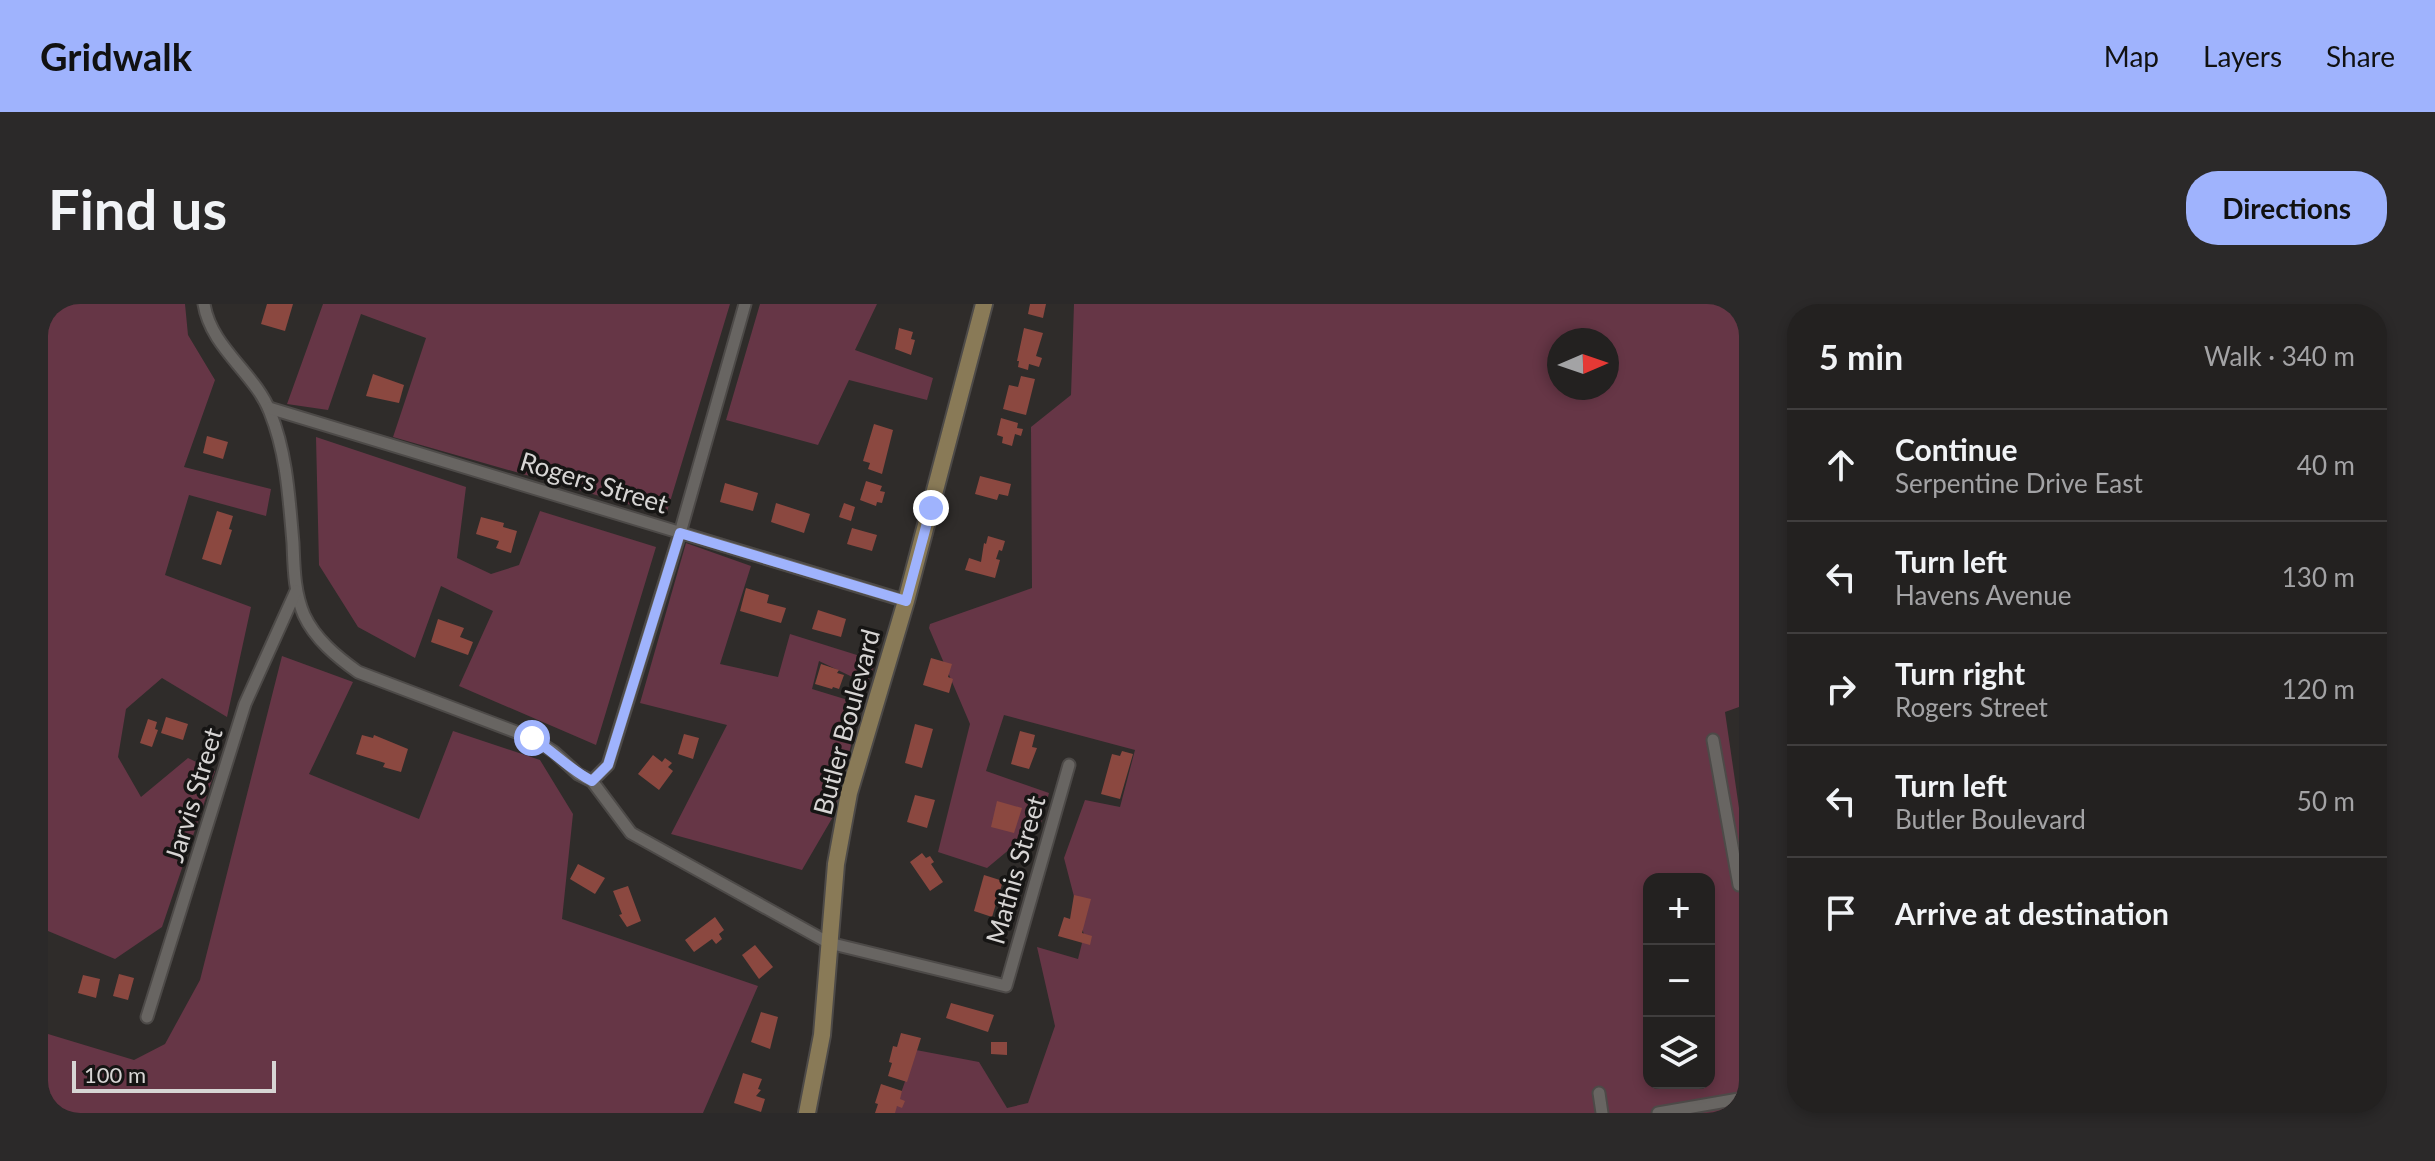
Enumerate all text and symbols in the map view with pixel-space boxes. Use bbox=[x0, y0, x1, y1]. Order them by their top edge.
text: Gridwalk bbox=[40, 33, 192, 79]
text: Map bbox=[2104, 39, 2159, 73]
text: Layers bbox=[2203, 39, 2282, 73]
text: Share bbox=[2326, 39, 2395, 73]
button: Directions bbox=[2186, 171, 2387, 245]
text: Find us bbox=[48, 175, 227, 242]
north arrow bbox=[1547, 328, 1619, 400]
text: 5 min bbox=[1819, 336, 1903, 377]
text: Walk · 340 m bbox=[2204, 340, 2355, 372]
text: Continue bbox=[1895, 431, 2018, 467]
icon: ahead bbox=[1819, 443, 1863, 487]
street label: Rogers Street bbox=[516, 444, 673, 520]
text: 40 m bbox=[2297, 449, 2355, 481]
text: Serpentine Drive East bbox=[1895, 467, 2143, 499]
route end bbox=[913, 490, 949, 526]
text: Turn left bbox=[1895, 543, 2007, 579]
icon: left bbox=[1819, 555, 1863, 599]
text: 130 m bbox=[2282, 561, 2355, 593]
text: Havens Avenue bbox=[1895, 579, 2072, 611]
street label: Butler Boulevard bbox=[806, 625, 886, 818]
text: Turn right bbox=[1895, 655, 2025, 691]
icon: right bbox=[1819, 667, 1863, 711]
text: 120 m bbox=[2282, 673, 2355, 705]
text: Rogers Street bbox=[1895, 691, 2048, 723]
route start bbox=[514, 720, 550, 756]
street label: Jarvis Street bbox=[157, 723, 229, 866]
text: Turn left bbox=[1895, 767, 2007, 803]
icon: left bbox=[1819, 779, 1863, 823]
text: 50 m bbox=[2297, 785, 2355, 817]
street label: Mathis Street bbox=[979, 791, 1052, 948]
text: Butler Boulevard bbox=[1895, 803, 2086, 835]
map controls bbox=[1643, 873, 1715, 1089]
button: + bbox=[1643, 873, 1715, 945]
icon: arrive bbox=[1819, 891, 1863, 935]
text: Arrive at destination bbox=[1895, 895, 2169, 931]
button: − bbox=[1643, 945, 1715, 1017]
button: layers bbox=[1643, 1017, 1715, 1089]
scale bar bbox=[72, 1057, 276, 1093]
text: 100 m bbox=[84, 1061, 146, 1088]

